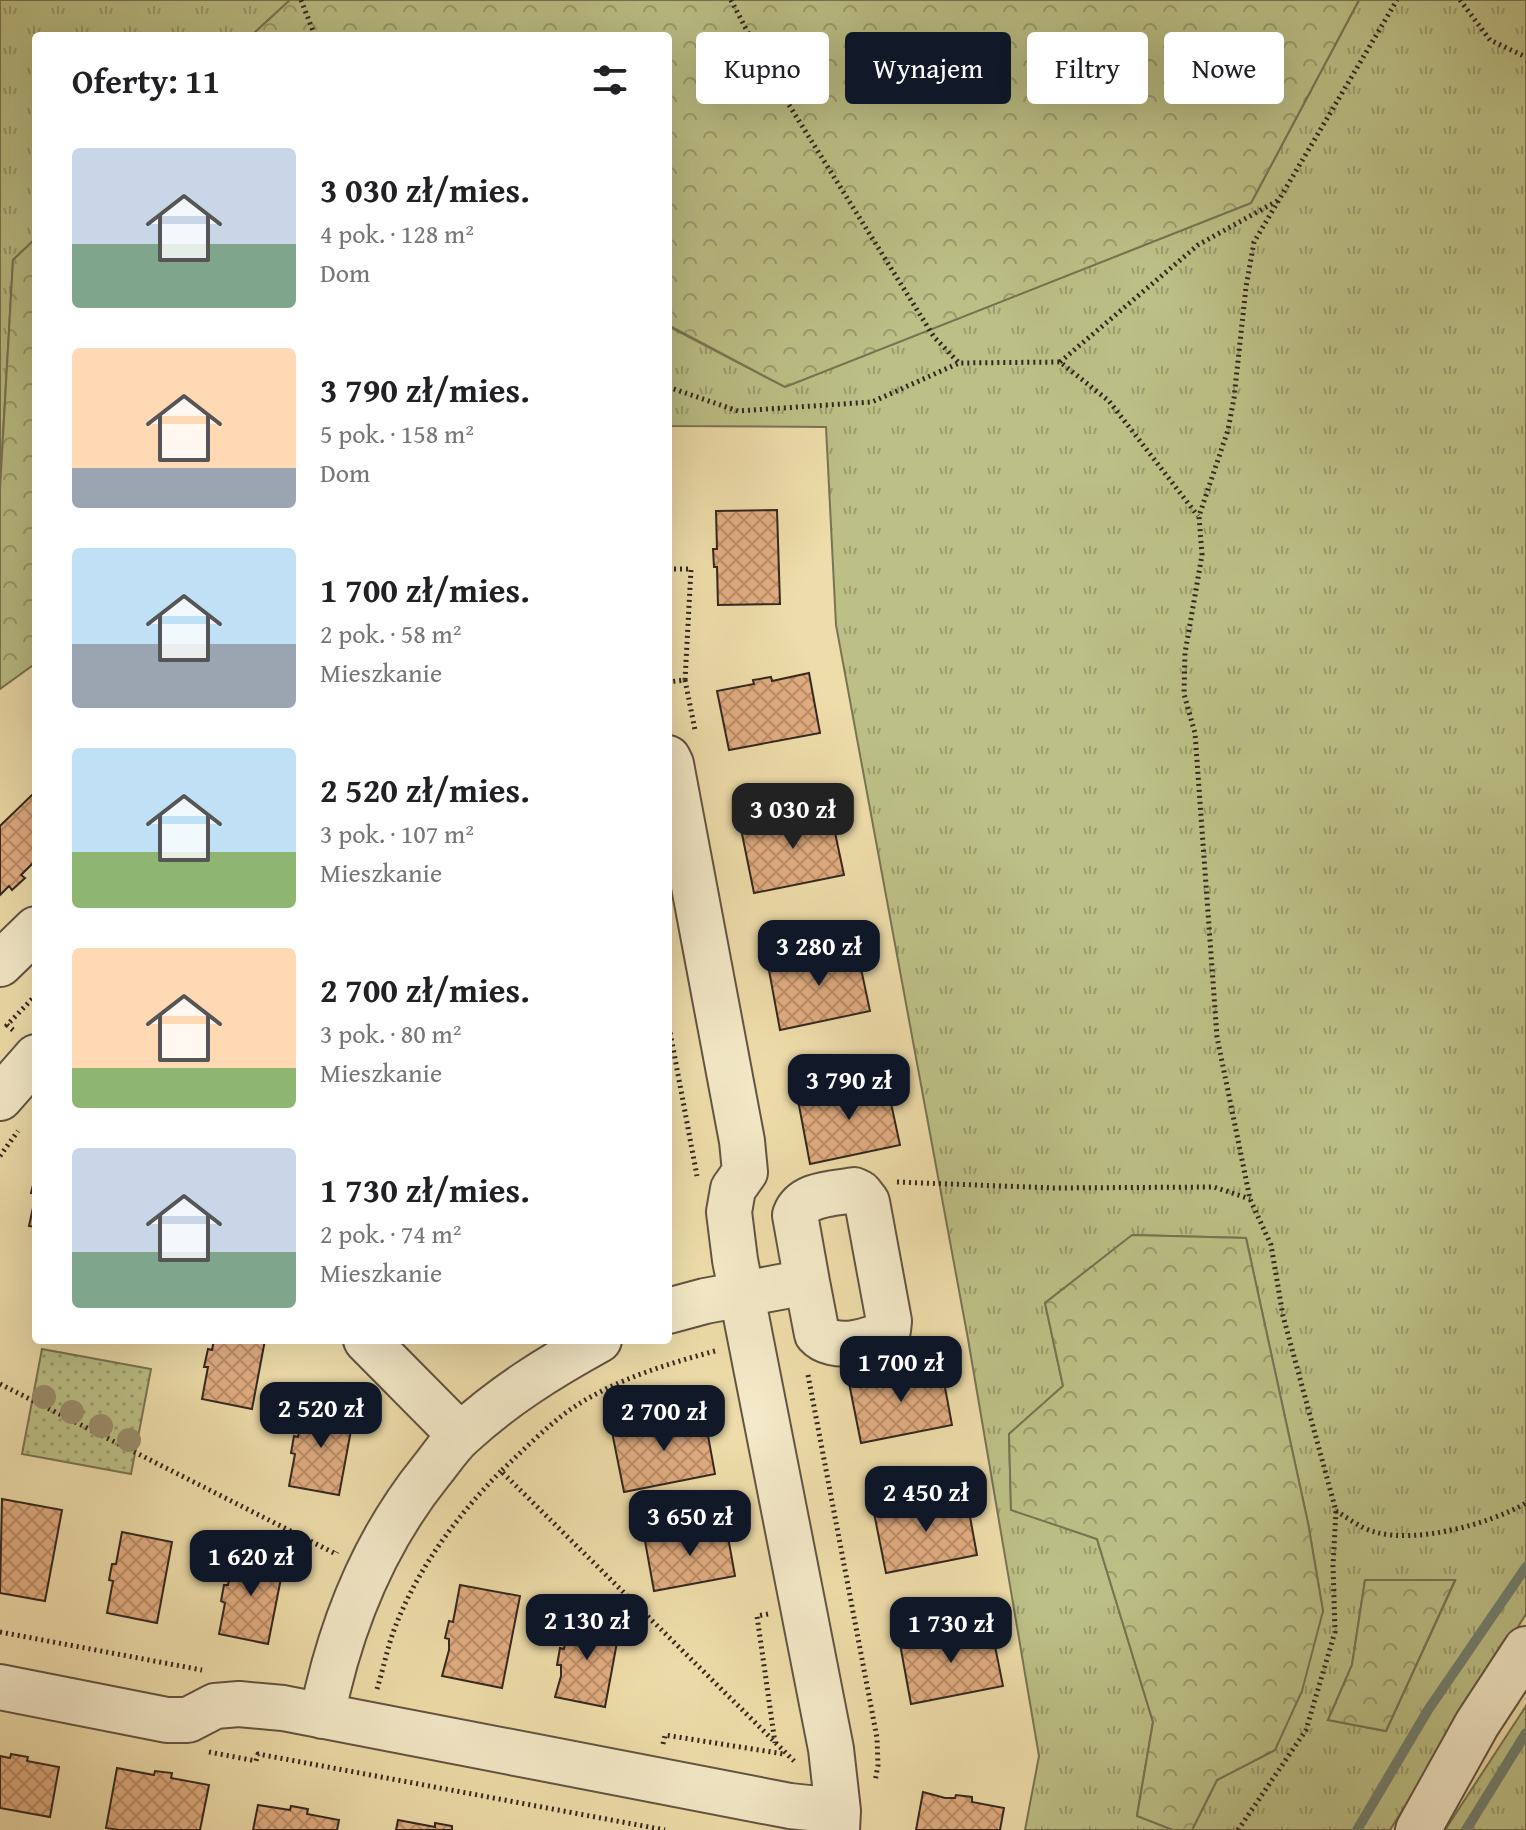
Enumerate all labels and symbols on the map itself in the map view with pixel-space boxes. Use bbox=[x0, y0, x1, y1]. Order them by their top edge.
pin: 3 030 zł bbox=[710, 783, 876, 851]
pin: 3 280 zł bbox=[736, 920, 902, 988]
pin: 3 790 zł bbox=[766, 1054, 932, 1122]
pin: 1 700 zł bbox=[818, 1336, 984, 1404]
pin: 2 520 zł bbox=[238, 1382, 404, 1450]
pin: 2 700 zł bbox=[581, 1385, 747, 1453]
pin: 2 450 zł bbox=[843, 1466, 1009, 1534]
pin: 3 650 zł bbox=[607, 1490, 773, 1558]
pin: 1 620 zł bbox=[168, 1530, 334, 1598]
pin: 2 130 zł bbox=[504, 1594, 670, 1662]
pin: 1 730 zł bbox=[868, 1597, 1034, 1665]

